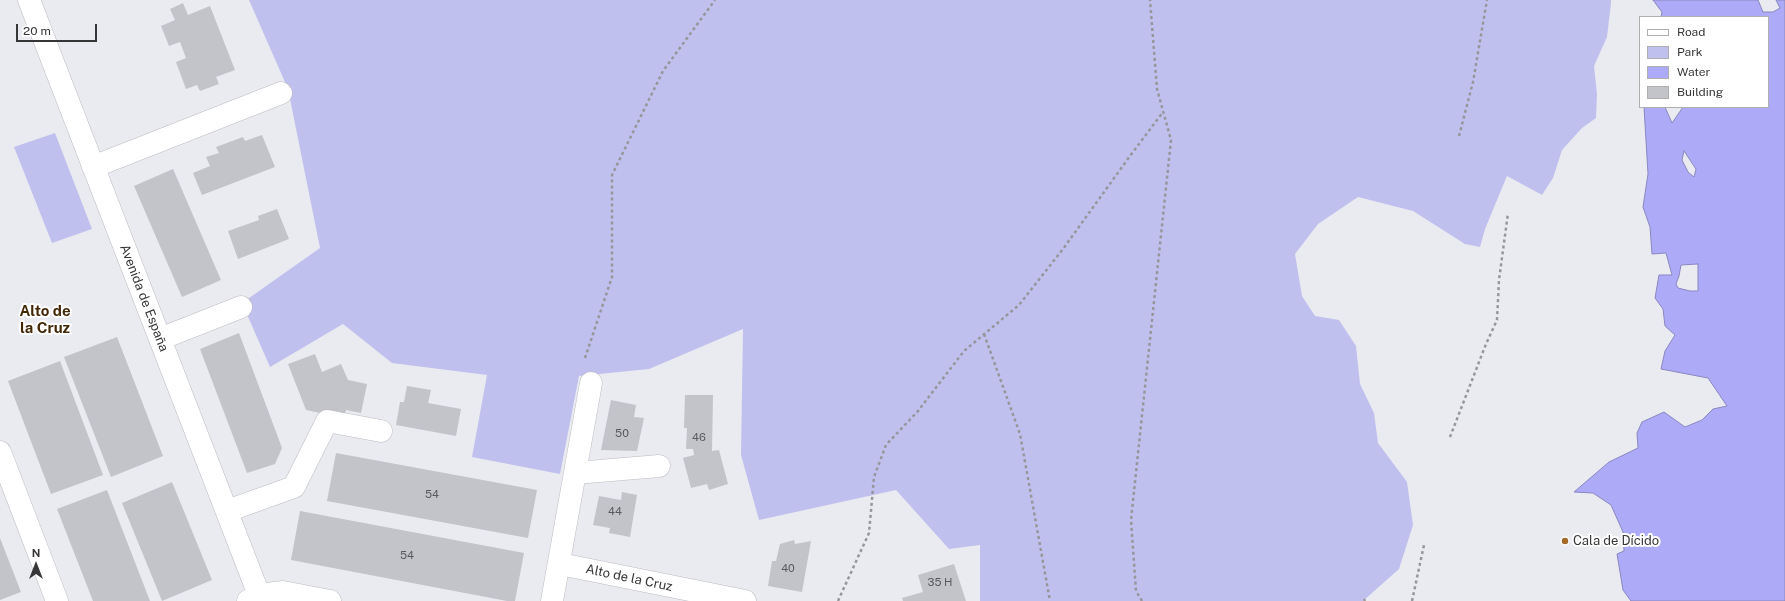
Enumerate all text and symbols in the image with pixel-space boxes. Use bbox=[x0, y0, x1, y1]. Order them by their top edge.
scale bar bbox=[18, 16, 99, 42]
legend bbox=[1639, 16, 1769, 108]
text: 20 m bbox=[23, 24, 51, 38]
text: Road bbox=[1677, 25, 1705, 39]
text: Park bbox=[1677, 45, 1703, 59]
text: Water bbox=[1677, 65, 1710, 79]
text: Building bbox=[1677, 85, 1723, 99]
street label: Avenida de España bbox=[116, 242, 172, 354]
district label: Alto de la Cruz bbox=[19, 302, 71, 337]
house number: 50 bbox=[615, 427, 629, 441]
house number: 46 bbox=[692, 431, 706, 445]
house number: 54 bbox=[425, 488, 439, 502]
house number: 44 bbox=[608, 505, 622, 519]
place label: Cala de Dícido bbox=[1573, 533, 1659, 549]
marker: Cala de Dícido bbox=[1560, 536, 1570, 546]
north arrow bbox=[16, 545, 56, 585]
text: N bbox=[32, 547, 40, 559]
house number: 54 bbox=[400, 549, 414, 563]
street label: Alto de la Cruz bbox=[584, 561, 674, 595]
house number: 40 bbox=[781, 562, 795, 576]
house number: 35 H bbox=[927, 576, 953, 590]

